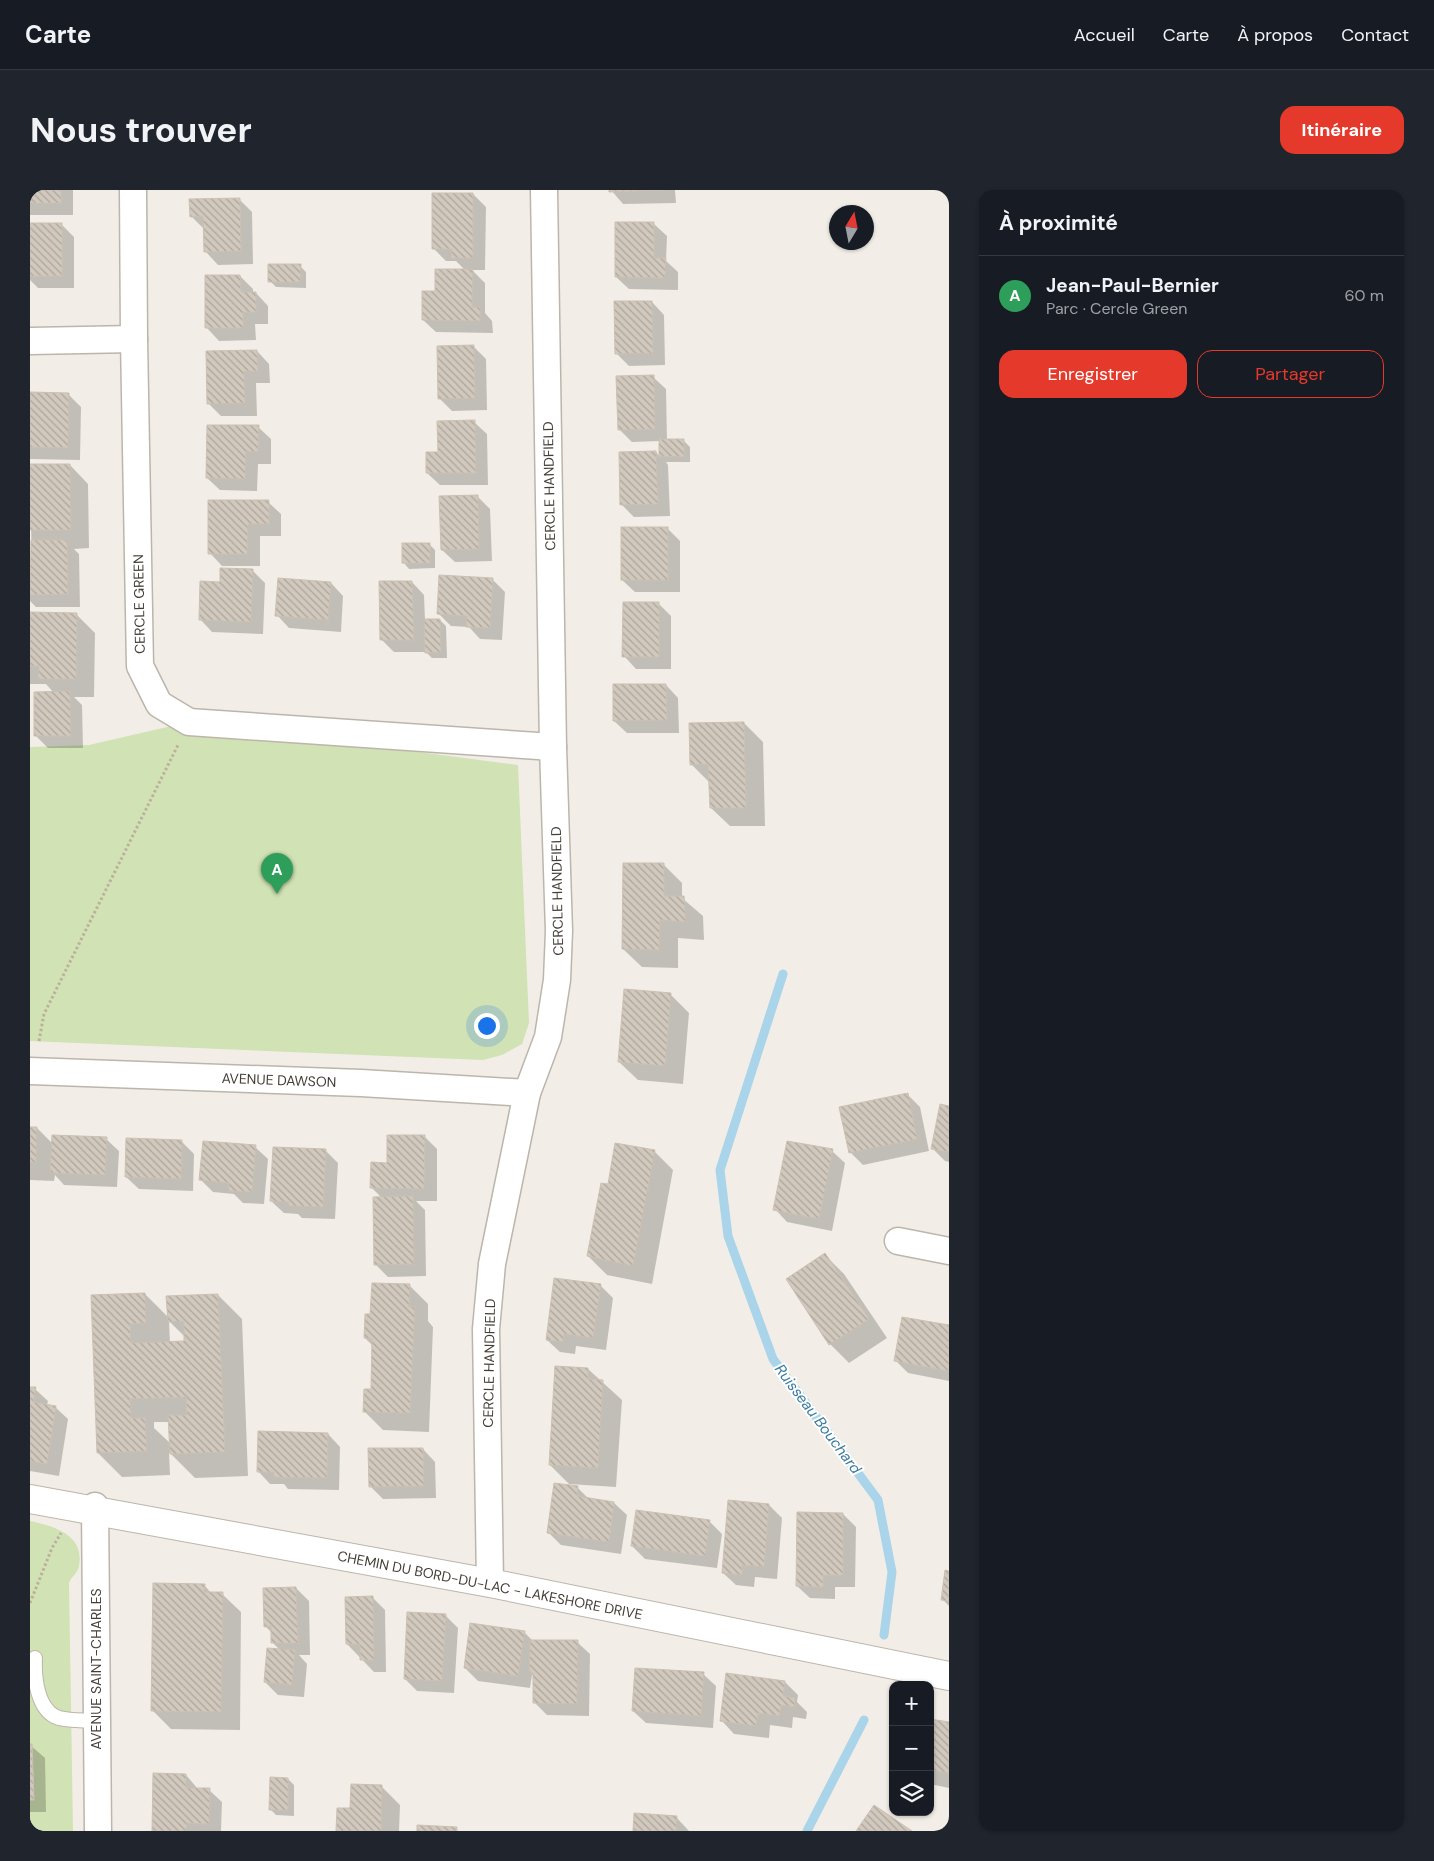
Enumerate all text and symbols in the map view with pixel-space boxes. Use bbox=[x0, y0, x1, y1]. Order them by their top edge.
text: Carte bbox=[25, 19, 91, 50]
text: Accueil bbox=[1074, 23, 1135, 47]
text: Carte bbox=[1163, 23, 1209, 47]
text: À propos bbox=[1237, 23, 1313, 47]
text: Contact bbox=[1341, 23, 1409, 47]
button: Itinéraire bbox=[1280, 106, 1404, 154]
text: Nous trouver bbox=[30, 107, 252, 153]
north arrow bbox=[829, 205, 874, 250]
text: À proximité bbox=[999, 209, 1118, 237]
text: Jean-Paul-Bernier bbox=[1046, 273, 1219, 298]
text: A bbox=[1009, 285, 1021, 306]
text: 60 m bbox=[1344, 285, 1384, 306]
text: Parc · Cercle Green bbox=[1046, 298, 1187, 319]
button: Enregistrer bbox=[999, 350, 1187, 398]
button: Partager bbox=[1197, 350, 1384, 398]
street label: CERCLE HANDFIELD bbox=[539, 421, 559, 551]
street label: CERCLE GREEN bbox=[129, 554, 149, 654]
street label: CERCLE HANDFIELD bbox=[547, 826, 567, 956]
pin: A bbox=[261, 853, 293, 894]
your location bbox=[474, 1013, 500, 1039]
street label: AVENUE DAWSON bbox=[221, 1069, 337, 1091]
street label: CERCLE HANDFIELD bbox=[479, 1298, 499, 1428]
water label: Ruisseau Bouchard bbox=[770, 1360, 866, 1478]
street label: CHEMIN DU BORD-DU-LAC - LAKESHORE DRIVE bbox=[336, 1547, 644, 1623]
street label: AVENUE SAINT-CHARLES bbox=[87, 1588, 105, 1750]
map controls bbox=[889, 1681, 934, 1816]
button: + bbox=[889, 1681, 934, 1726]
button: − bbox=[889, 1726, 934, 1771]
button: layers bbox=[889, 1771, 934, 1816]

